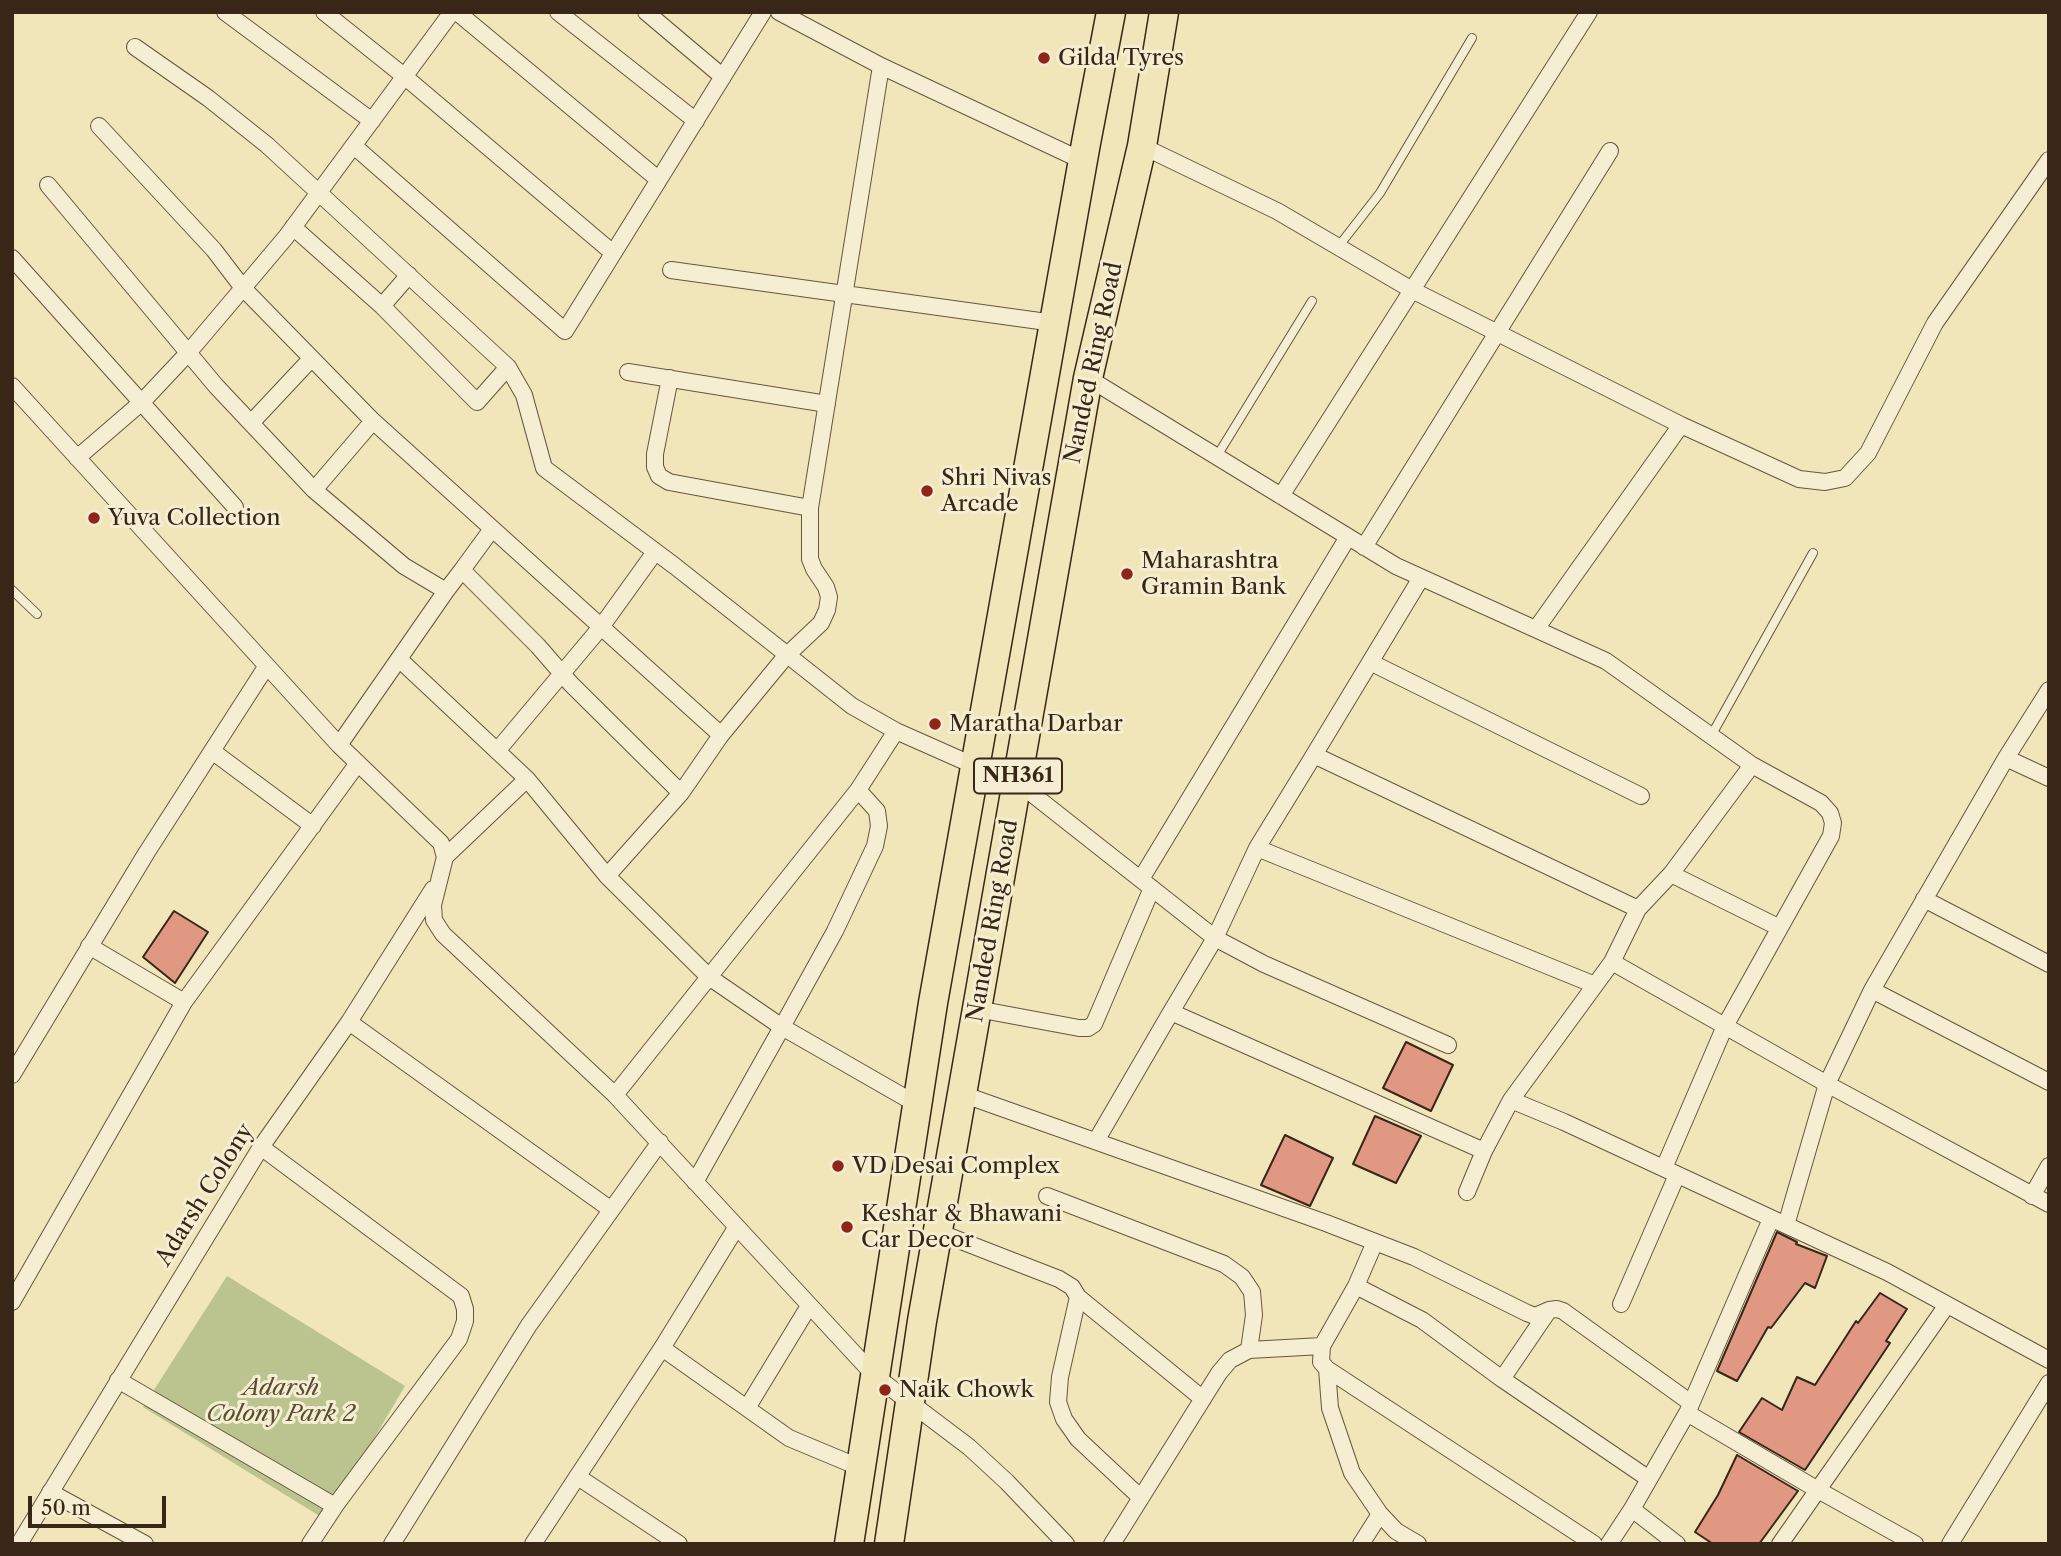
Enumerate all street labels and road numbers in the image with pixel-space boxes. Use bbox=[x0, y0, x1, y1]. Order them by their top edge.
street label: Nanded Ring Road bbox=[1059, 260, 1129, 466]
road number: NH361 bbox=[974, 758, 1062, 794]
street label: Nanded Ring Road bbox=[962, 818, 1024, 1024]
street label: Adarsh Colony bbox=[150, 1119, 260, 1271]

